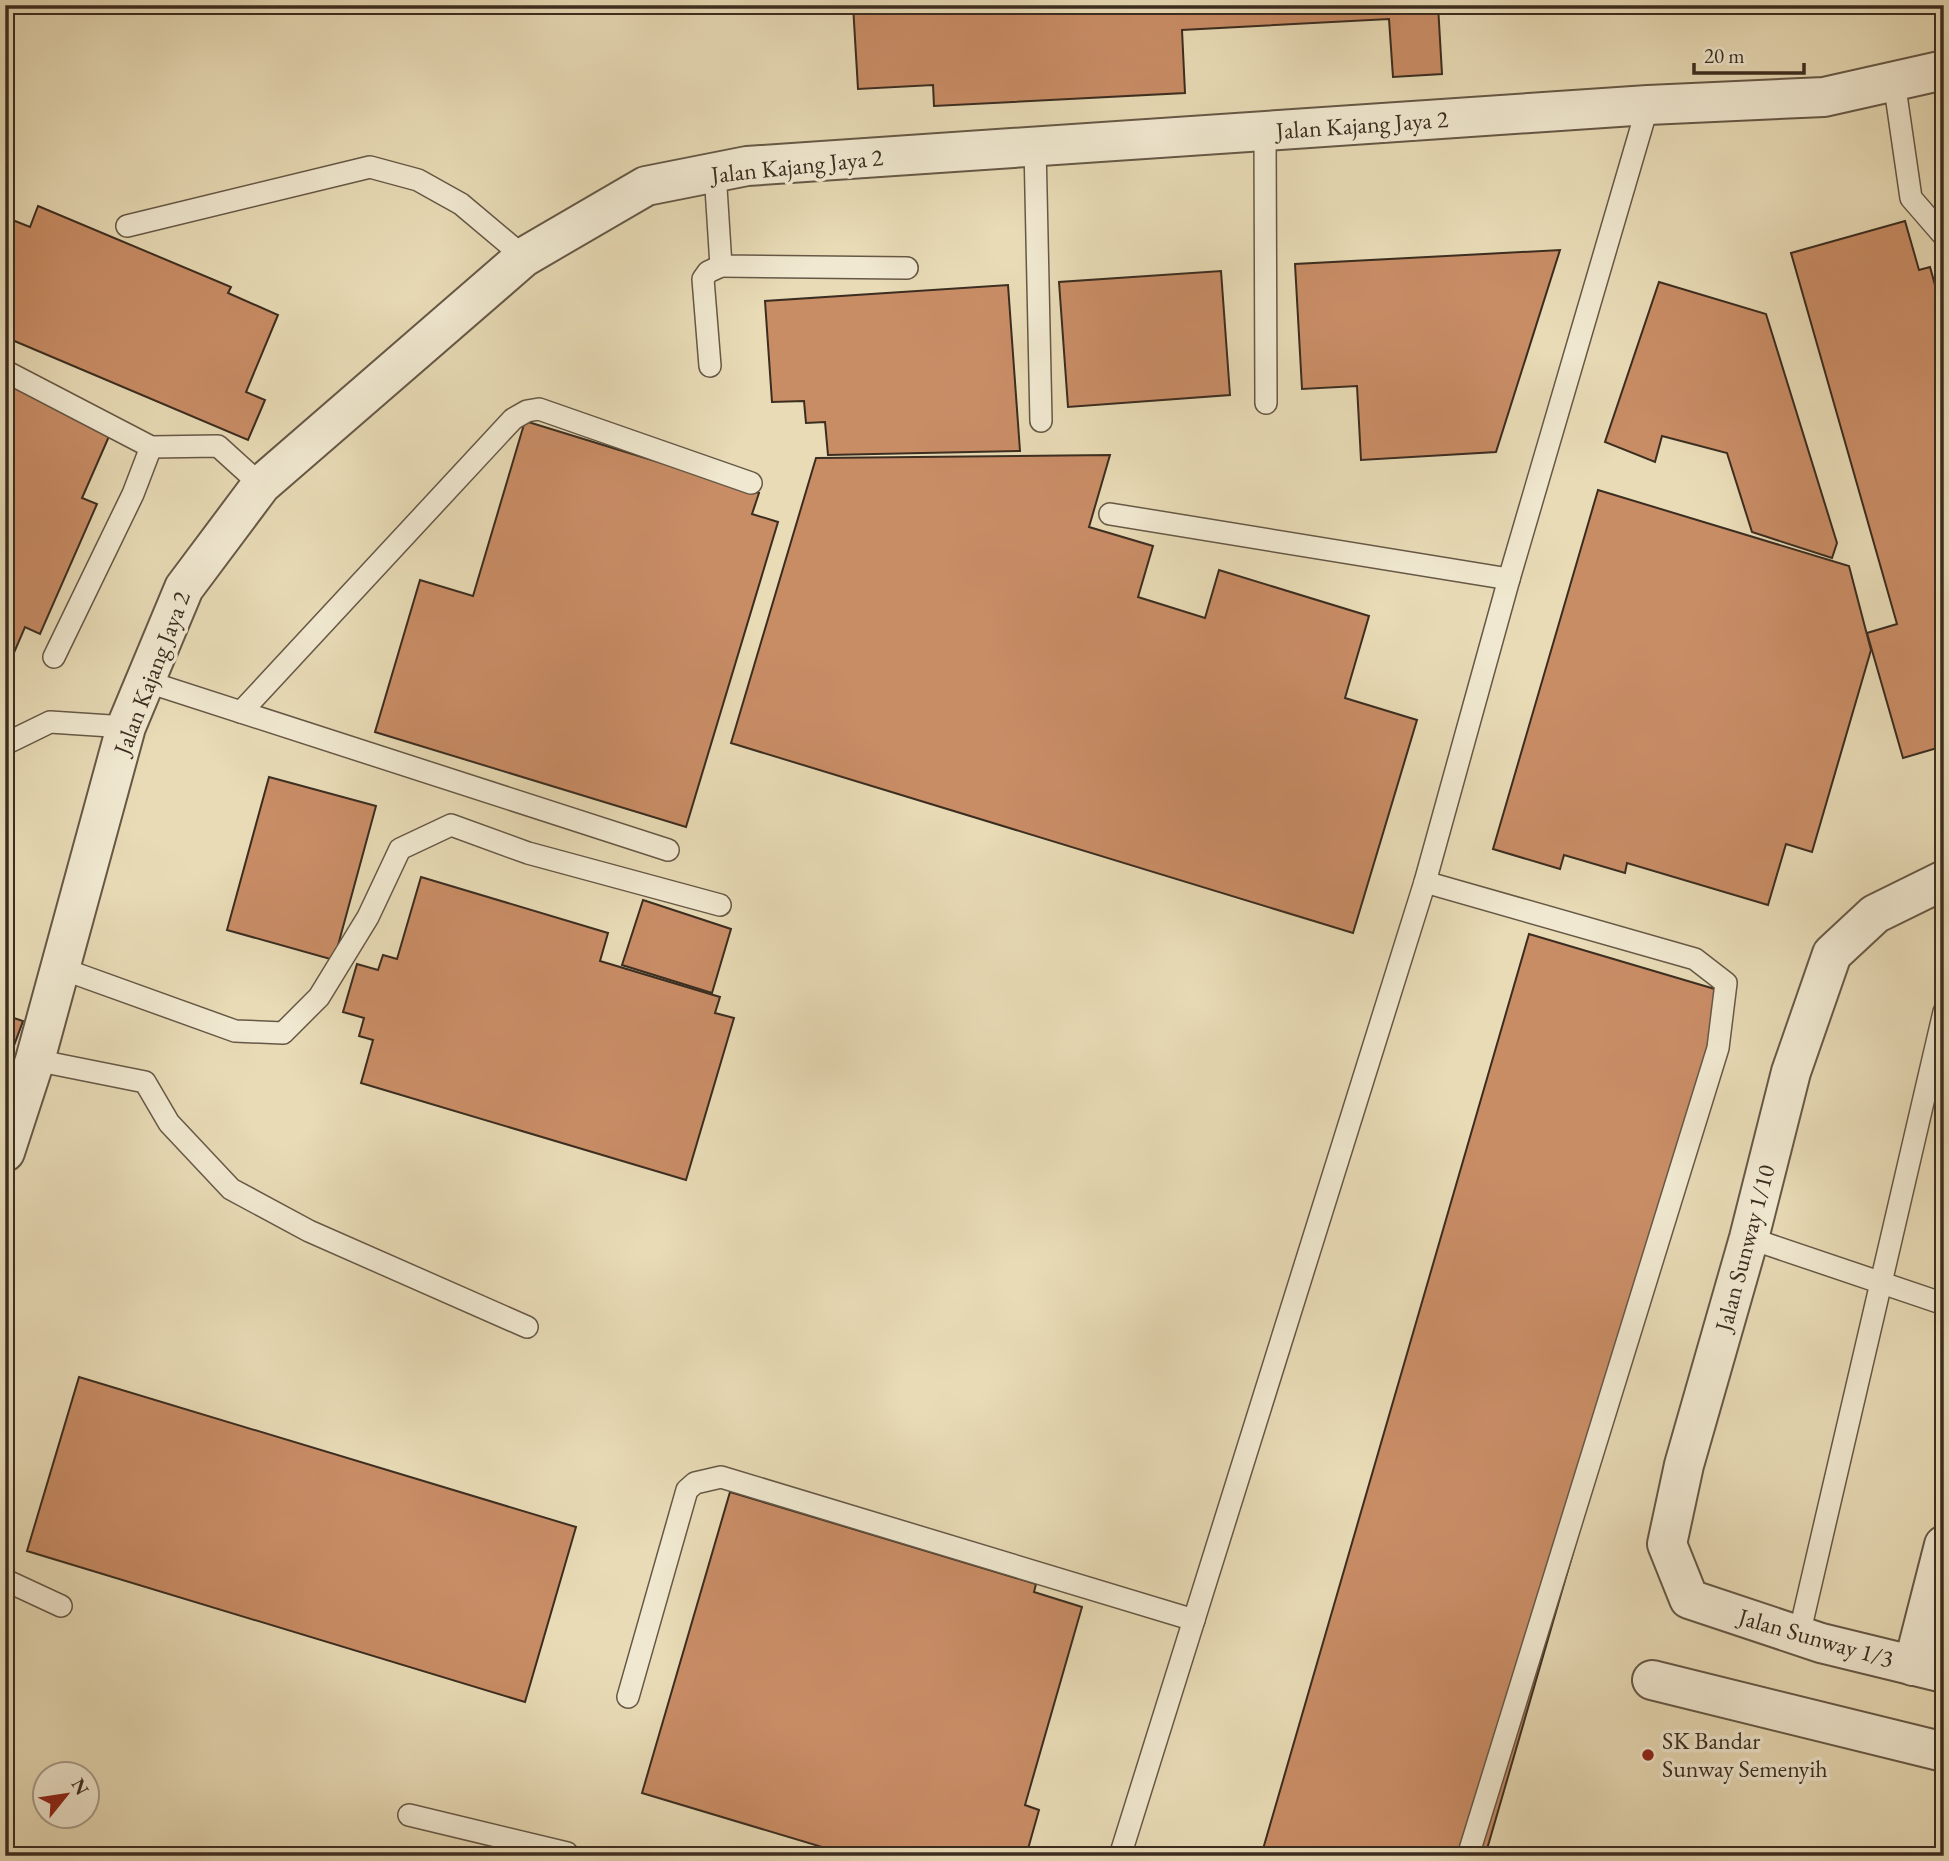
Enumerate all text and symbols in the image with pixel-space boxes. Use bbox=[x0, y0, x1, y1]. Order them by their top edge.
scale bar bbox=[1694, 32, 1804, 76]
text: 20 m bbox=[1704, 42, 1745, 69]
street label: Jalan Kajang Jaya 2 bbox=[1273, 103, 1450, 146]
street label: Jalan Kajang Jaya 2 bbox=[707, 141, 885, 190]
street label: Jalan Kajang Jaya 2 bbox=[105, 586, 197, 761]
street label: Jalan Sunway 1/10 bbox=[1707, 1161, 1782, 1337]
street label: Jalan Sunway 1/3 bbox=[1733, 1600, 1897, 1674]
place label: SK Bandar Sunway Semenyih bbox=[1662, 1725, 1828, 1784]
marker: SK Bandar Sunway Semenyih bbox=[1640, 1747, 1656, 1763]
north arrow bbox=[32, 1759, 102, 1829]
text: N bbox=[66, 1774, 95, 1800]

